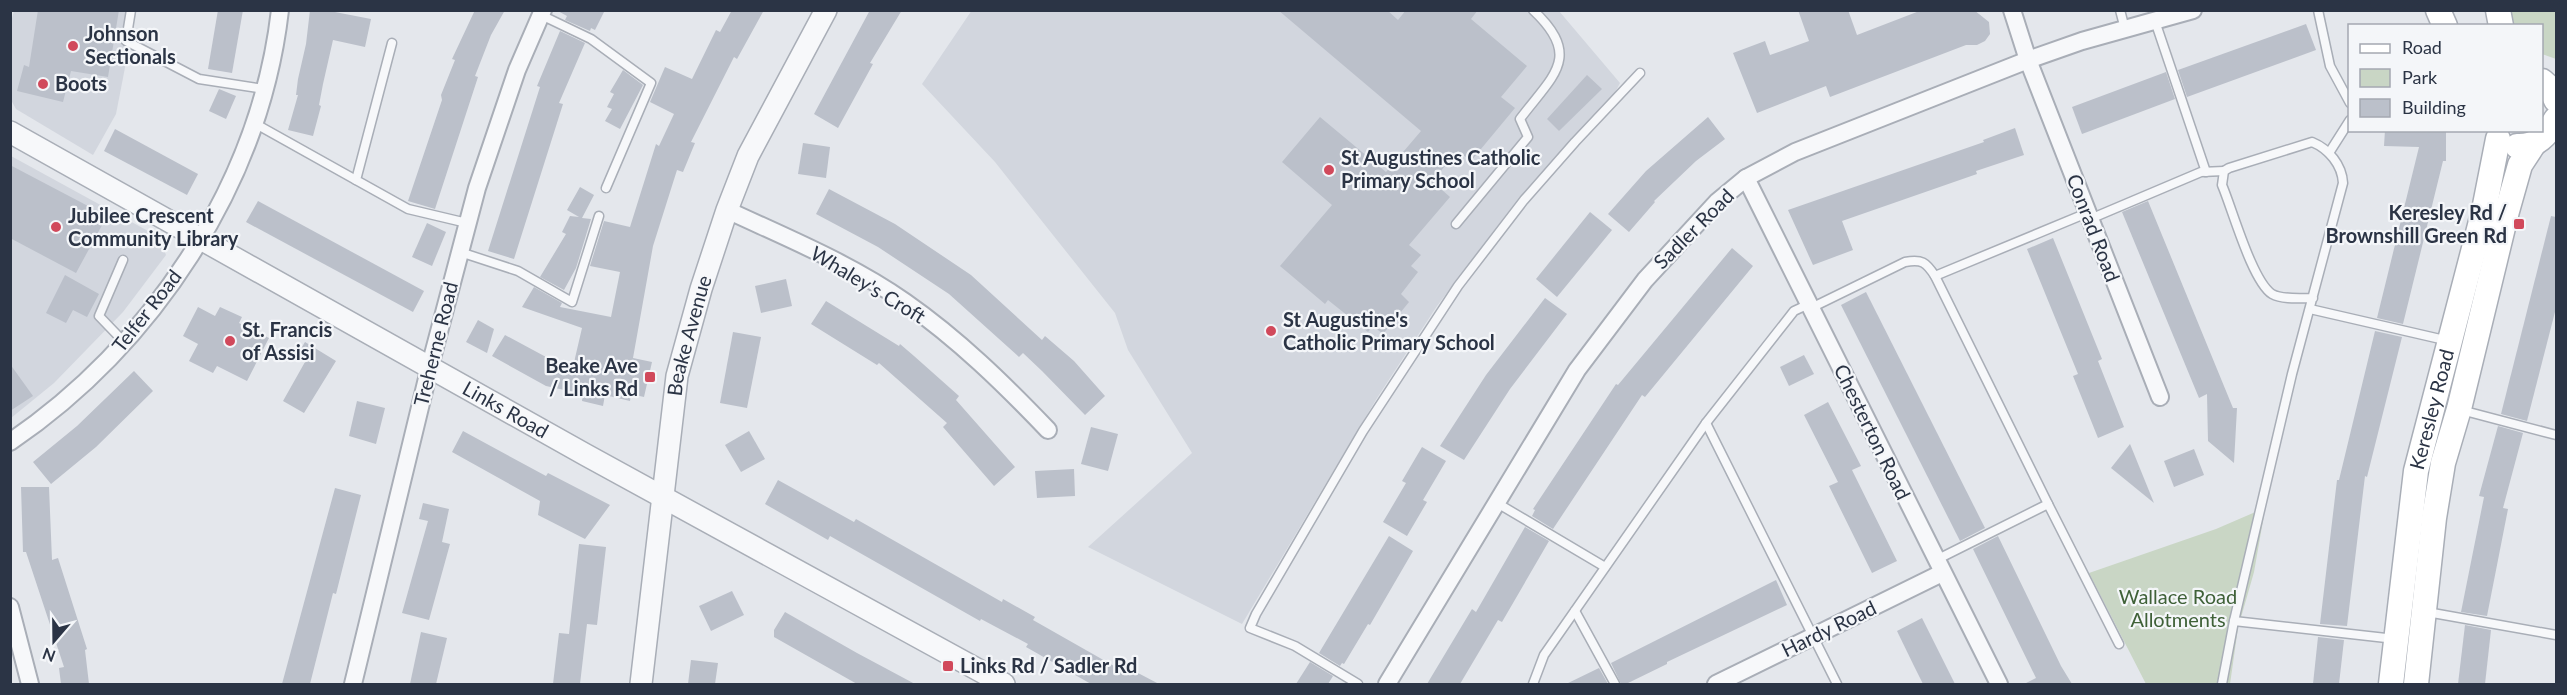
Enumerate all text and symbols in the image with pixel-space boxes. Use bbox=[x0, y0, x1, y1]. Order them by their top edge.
place label: Johnson Sectionals bbox=[85, 21, 176, 68]
legend bbox=[2348, 24, 2543, 132]
text: Road bbox=[2402, 36, 2442, 58]
marker: Johnson Sectionals bbox=[66, 39, 80, 53]
text: Park bbox=[2402, 66, 2438, 88]
place label: Boots bbox=[55, 71, 107, 95]
marker: Boots bbox=[36, 77, 50, 91]
text: Building bbox=[2402, 96, 2466, 118]
place label: St Augustines Catholic Primary School bbox=[1341, 145, 1541, 192]
marker: St Augustines Catholic Primary School bbox=[1322, 163, 1336, 177]
street label: Conrad Road bbox=[2062, 170, 2125, 285]
street label: Sadler Road bbox=[1648, 183, 1738, 273]
place label: Keresley Rd / Brownshill Green Rd bbox=[2326, 200, 2507, 247]
place label: Jubilee Crescent Community Library bbox=[68, 203, 239, 250]
marker: Keresley Rd / Brownshill Green Rd bbox=[2512, 217, 2526, 231]
marker: Jubilee Crescent Community Library bbox=[49, 220, 63, 234]
street label: Whaley's Croft bbox=[807, 240, 931, 328]
street label: Telfer Road bbox=[107, 264, 186, 356]
street label: Beake Avenue bbox=[662, 272, 716, 397]
street label: Treherne Road bbox=[408, 279, 462, 408]
place label: St Augustine's Catholic Primary School bbox=[1283, 307, 1495, 354]
place label: St. Francis of Assisi bbox=[242, 317, 333, 364]
marker: St Augustine's Catholic Primary School bbox=[1264, 324, 1278, 338]
marker: St. Francis of Assisi bbox=[223, 334, 237, 348]
street label: Keresley Road bbox=[2404, 346, 2458, 472]
place label: Beake Ave / Links Rd bbox=[545, 353, 638, 400]
street label: Chesterton Road bbox=[1830, 360, 1916, 503]
marker: Beake Ave / Links Rd bbox=[643, 370, 657, 384]
street label: Links Road bbox=[459, 375, 553, 443]
park label: Wallace Road Allotments bbox=[2119, 584, 2237, 631]
street label: Hardy Road bbox=[1777, 595, 1880, 661]
north arrow bbox=[24, 611, 84, 671]
text: N bbox=[40, 645, 58, 667]
place label: Links Rd / Sadler Rd bbox=[960, 653, 1137, 677]
marker: Links Rd / Sadler Rd bbox=[941, 659, 955, 673]

